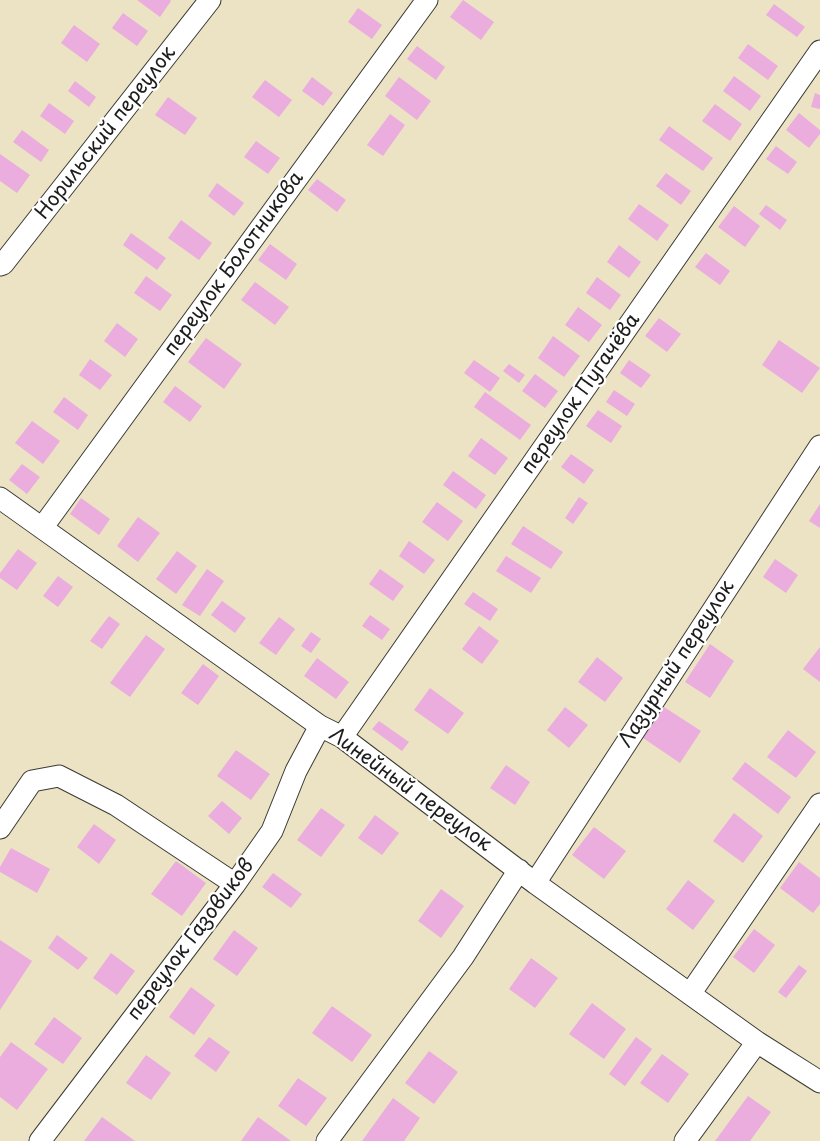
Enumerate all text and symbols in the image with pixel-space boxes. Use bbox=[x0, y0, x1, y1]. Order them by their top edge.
street label: Норильский переулок bbox=[31, 42, 181, 224]
street label: переулок Болотникова bbox=[159, 167, 309, 361]
street label: переулок Пугачёва bbox=[517, 309, 645, 479]
street label: Лазурный переулок bbox=[614, 576, 740, 752]
street label: Линейный переулок bbox=[324, 723, 496, 857]
street label: переулок Газовиков bbox=[122, 855, 260, 1025]

